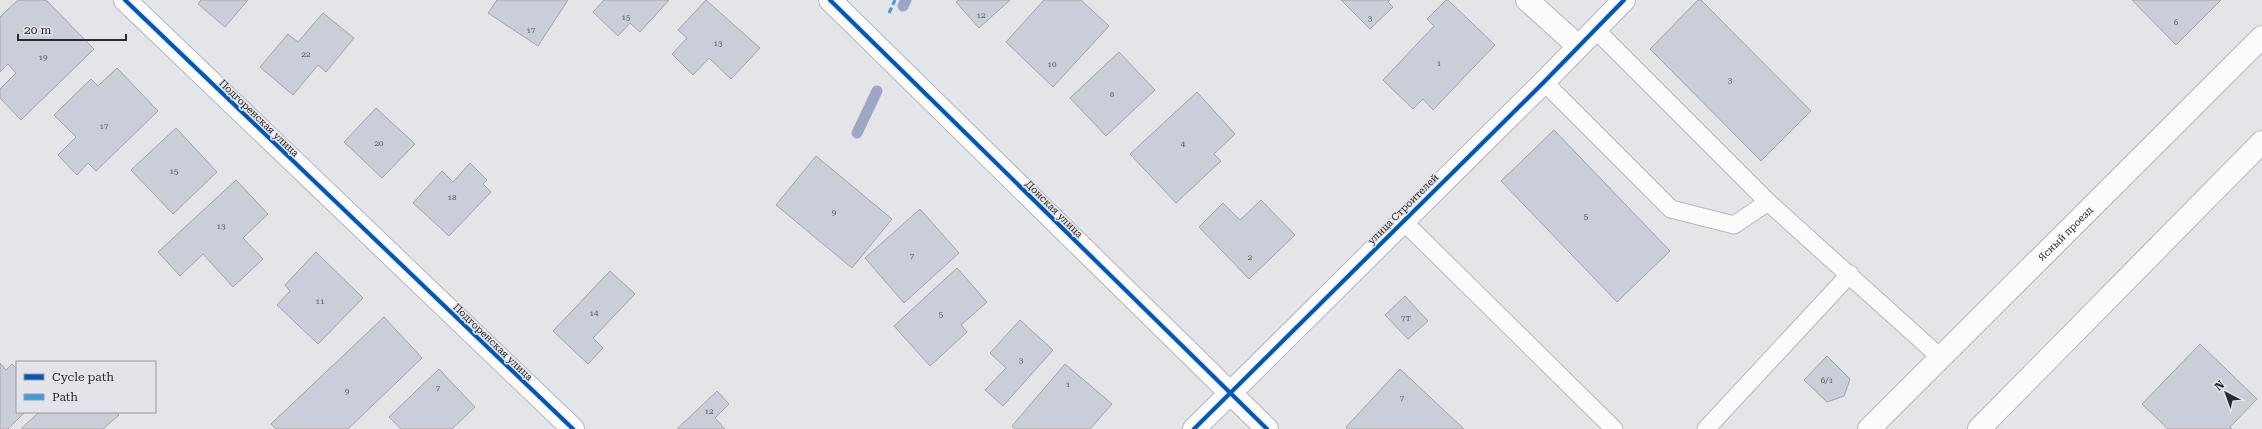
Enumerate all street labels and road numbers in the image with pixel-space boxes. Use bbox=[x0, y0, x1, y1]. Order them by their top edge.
street label: Подгоренская улица bbox=[217, 77, 301, 159]
street label: улица Строителей bbox=[1366, 171, 1441, 246]
street label: Донская улица bbox=[1023, 178, 1085, 240]
street label: Ясный проезд bbox=[2036, 203, 2095, 263]
street label: Подгоренская улица bbox=[451, 301, 535, 383]

